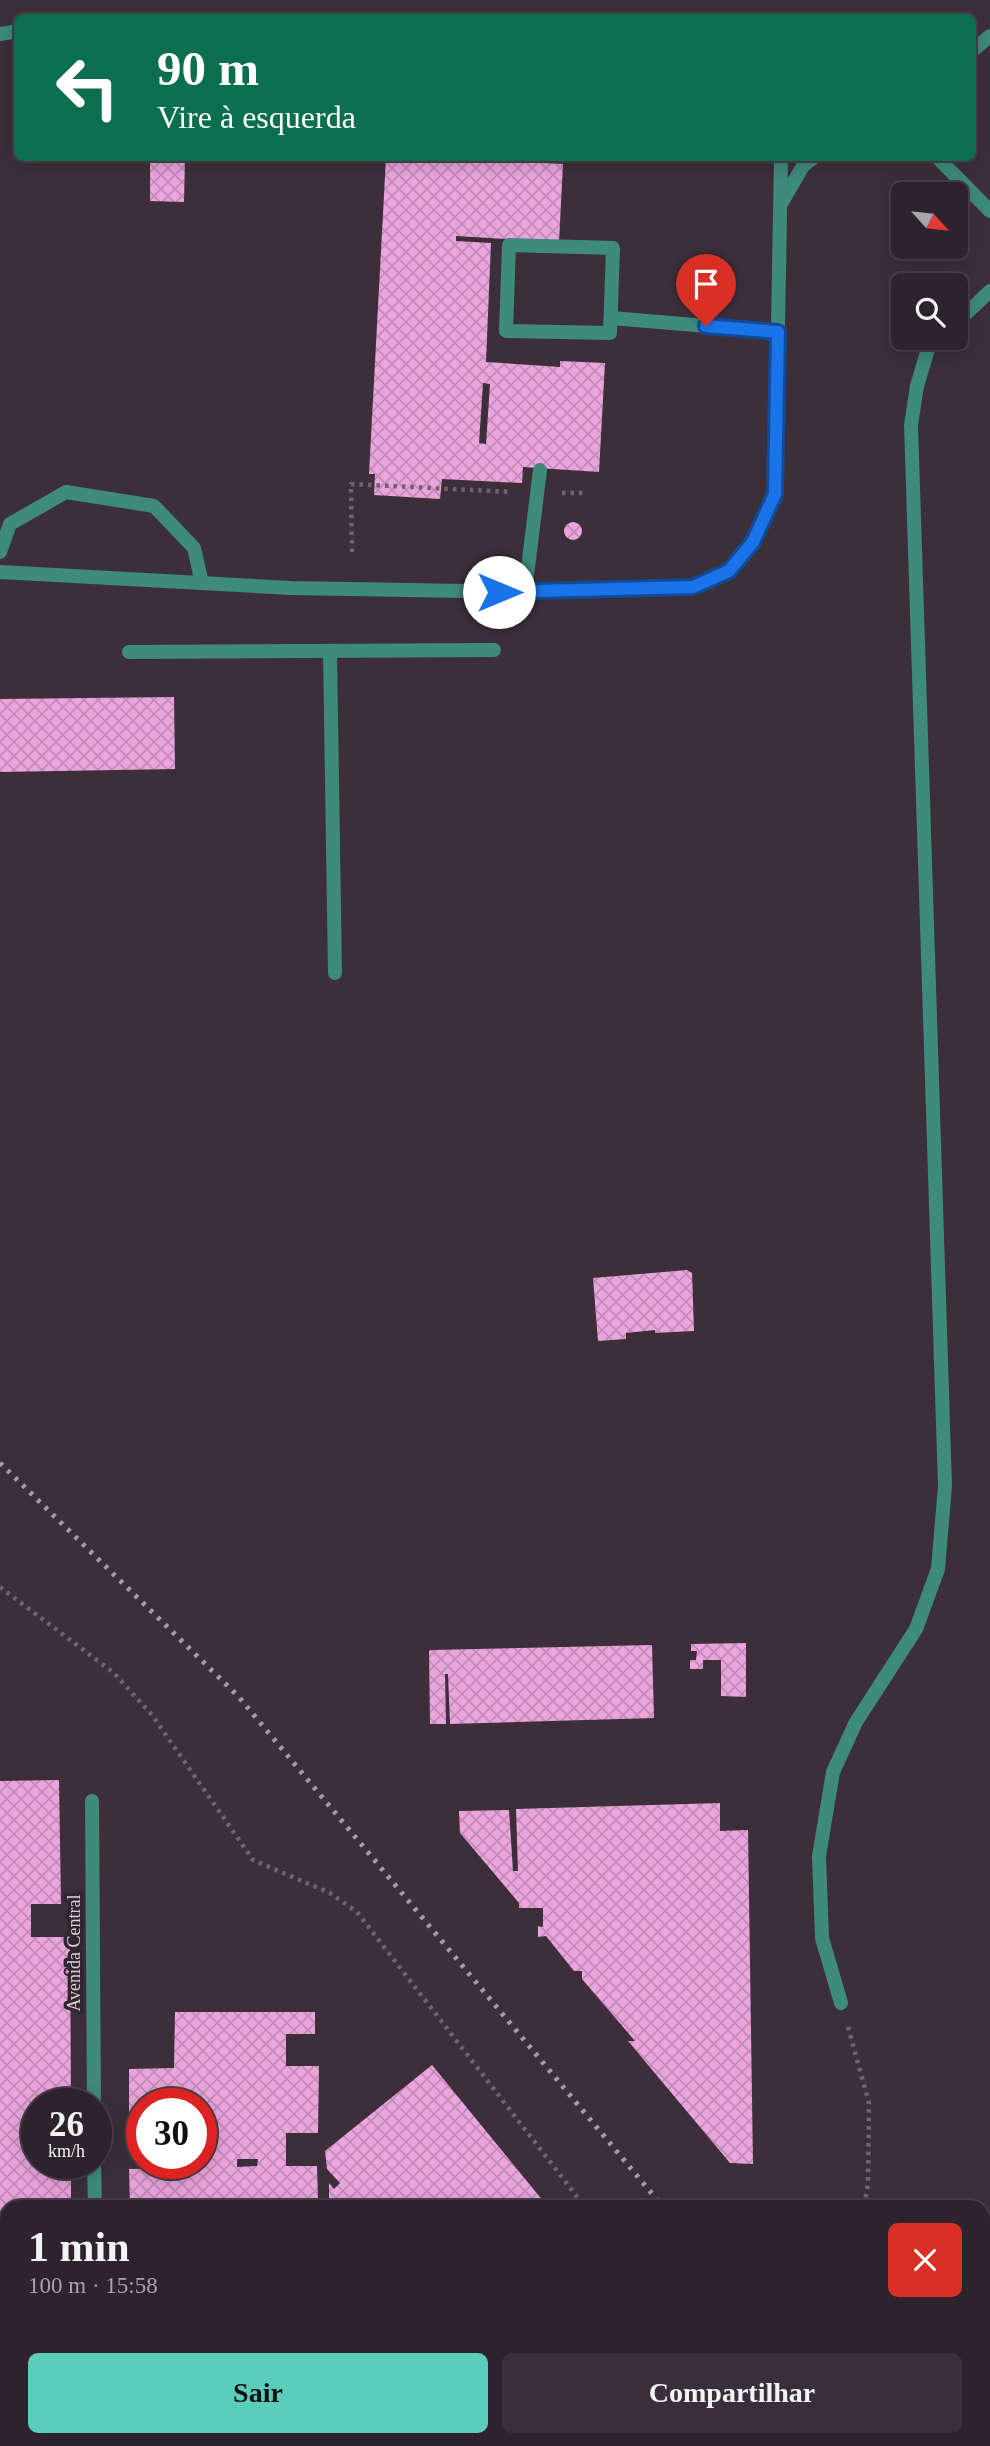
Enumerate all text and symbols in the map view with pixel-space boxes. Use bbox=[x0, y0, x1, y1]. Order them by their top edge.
text: 90 m bbox=[157, 41, 259, 96]
icon: left bbox=[42, 42, 133, 133]
text: Vire à esquerda bbox=[157, 99, 356, 135]
north arrow bbox=[891, 182, 968, 259]
map controls bbox=[891, 182, 968, 350]
pin bbox=[676, 254, 736, 326]
icon: arrive bbox=[687, 265, 725, 303]
button: search bbox=[891, 273, 968, 350]
position arrow bbox=[462, 555, 536, 629]
street label: Avenida Central bbox=[64, 1894, 84, 2012]
speed limit sign: 30 bbox=[126, 2088, 217, 2179]
text: 26 bbox=[49, 2105, 84, 2144]
text: km/h bbox=[48, 2141, 85, 2161]
button: close bbox=[888, 2223, 962, 2297]
text: 1 min bbox=[28, 2224, 130, 2270]
text: 100 m · 15:58 bbox=[28, 2273, 158, 2298]
button: Sair bbox=[28, 2353, 488, 2433]
button: Compartilhar bbox=[502, 2353, 962, 2433]

